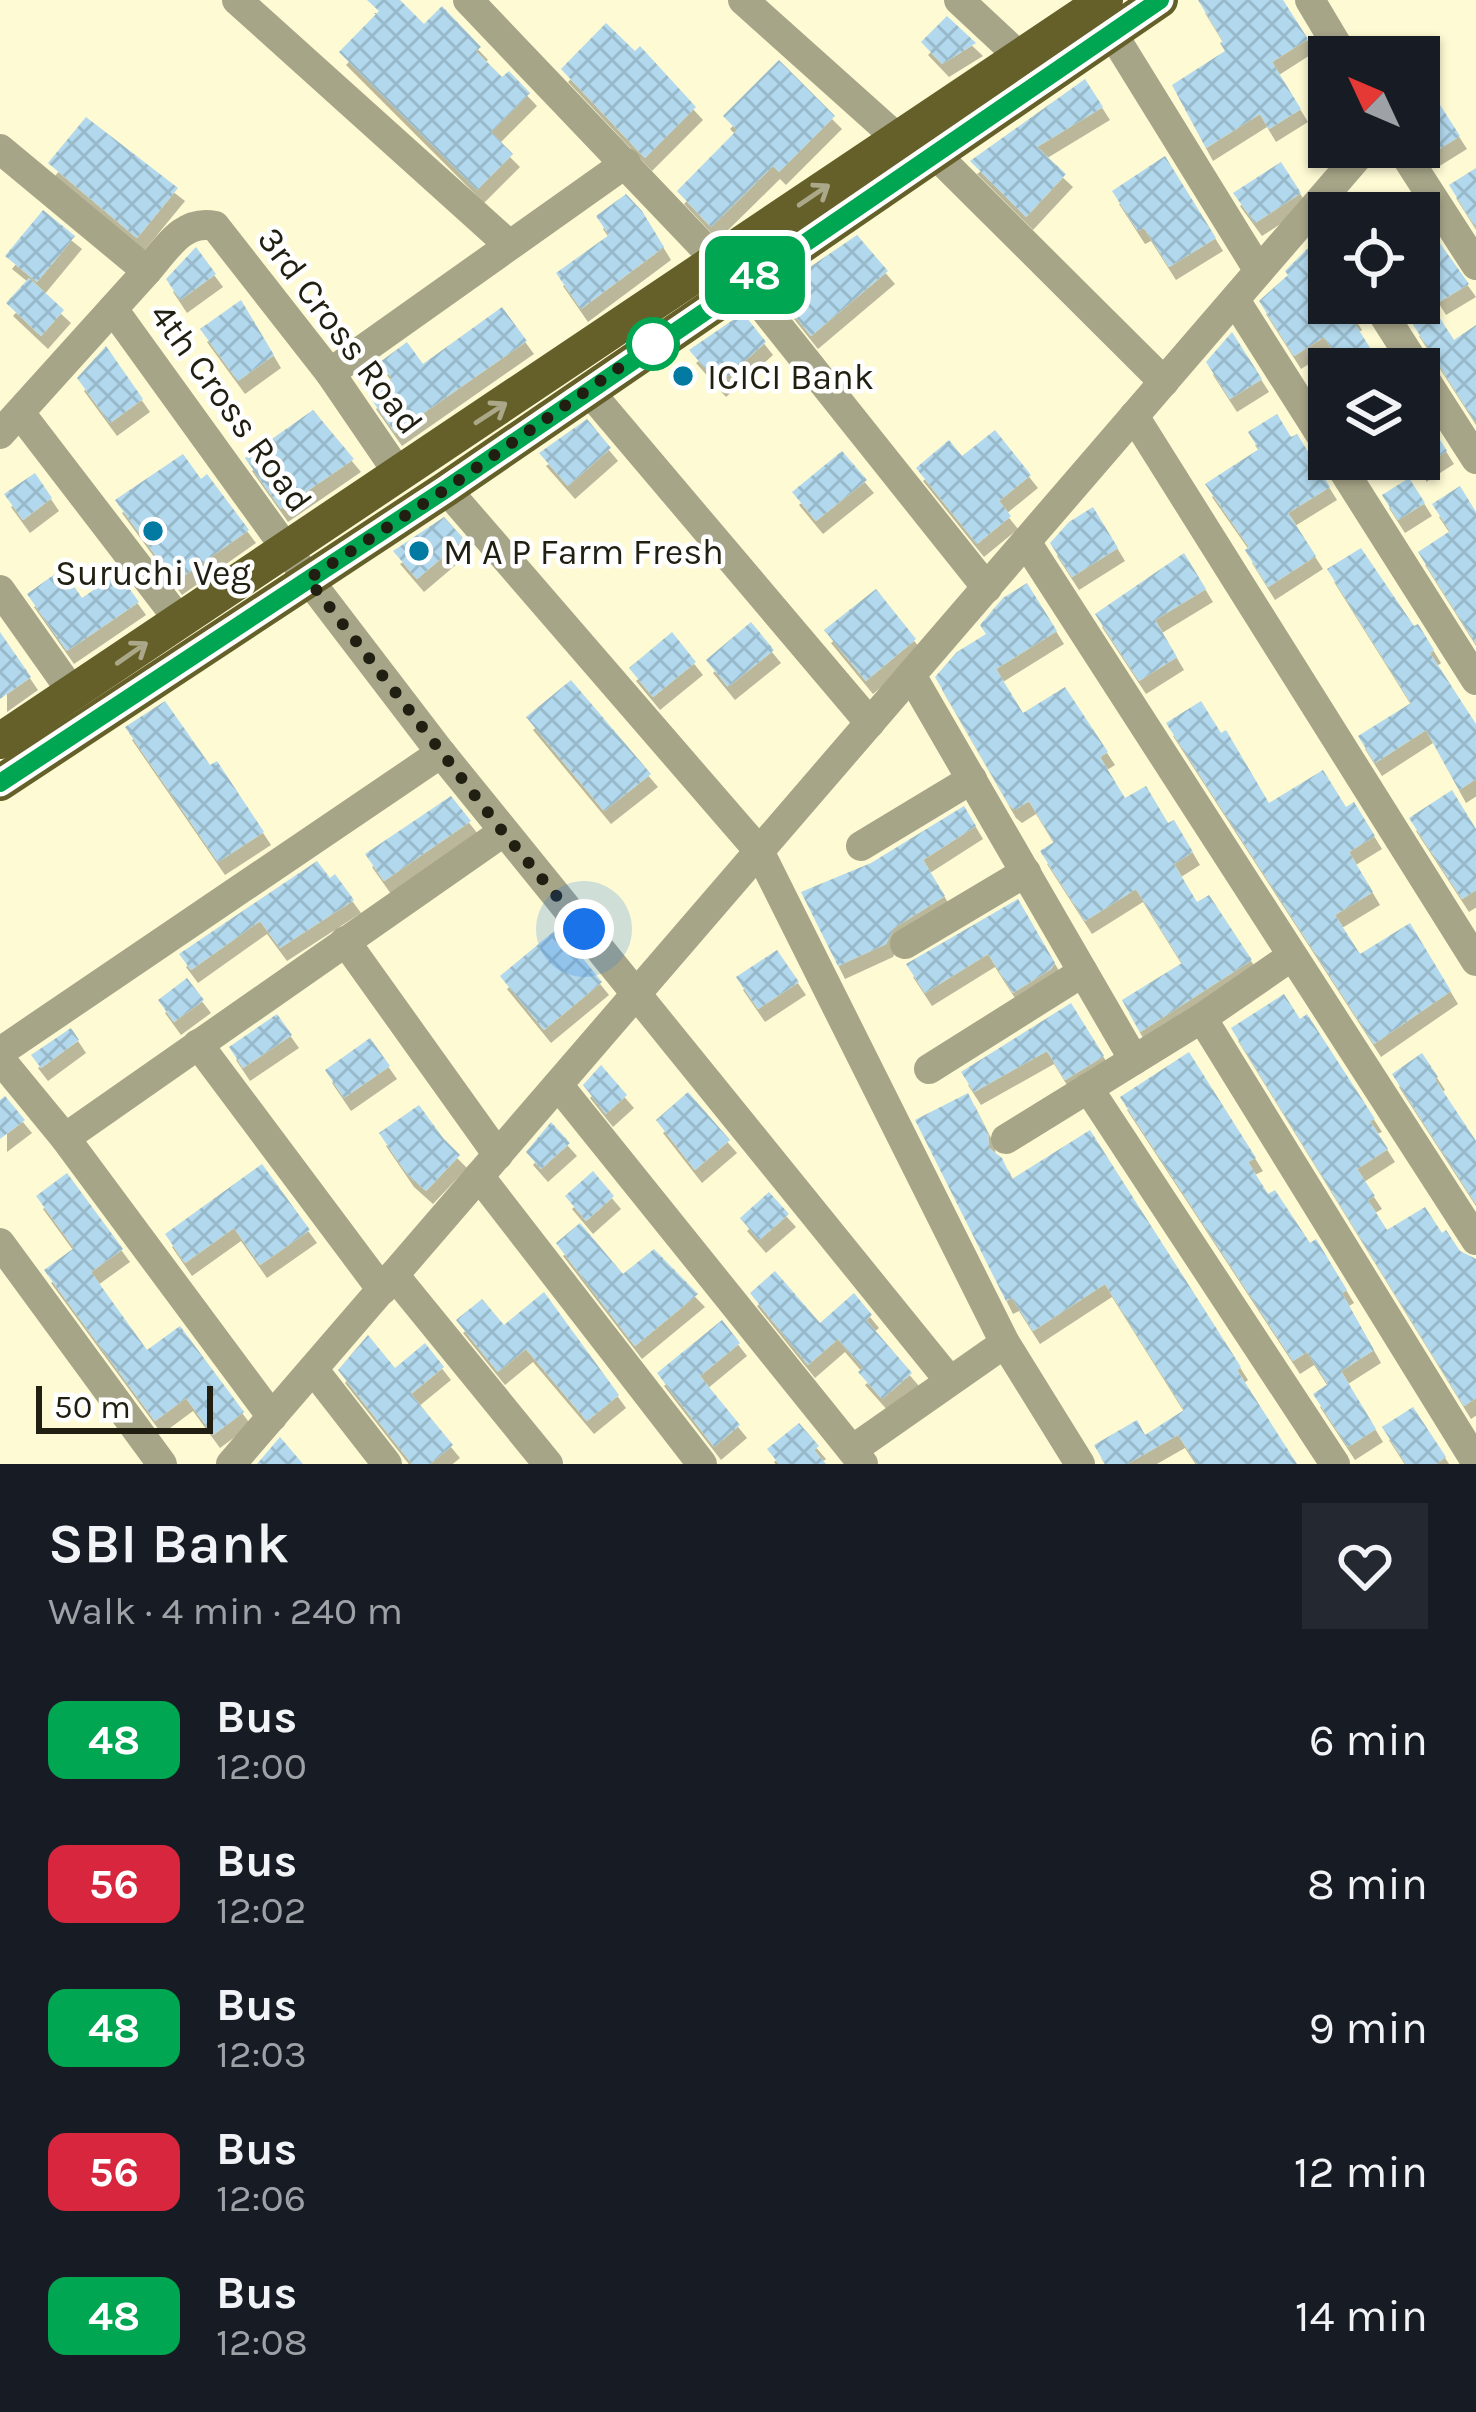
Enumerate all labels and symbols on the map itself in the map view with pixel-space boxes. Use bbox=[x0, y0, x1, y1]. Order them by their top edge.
north arrow bbox=[1308, 36, 1440, 168]
one-way arrow bbox=[797, 182, 831, 207]
street label: 3rd Cross Road bbox=[249, 219, 432, 442]
line badge: 48 bbox=[701, 236, 809, 314]
street label: 4th Cross Road bbox=[141, 295, 321, 520]
unlabelled marker bbox=[628, 319, 678, 369]
place label: ICICI Bank bbox=[707, 356, 874, 398]
marker: ICICI Bank bbox=[670, 363, 696, 389]
one-way arrow bbox=[474, 400, 508, 425]
marker: Suruchi Veg bbox=[140, 518, 166, 544]
place label: M A P Farm Fresh bbox=[443, 531, 724, 573]
marker: M A P Farm Fresh bbox=[406, 538, 432, 564]
place label: Suruchi Veg bbox=[55, 552, 251, 594]
one-way arrow bbox=[115, 641, 148, 666]
your location bbox=[554, 899, 614, 959]
scale bar bbox=[36, 1380, 213, 1433]

